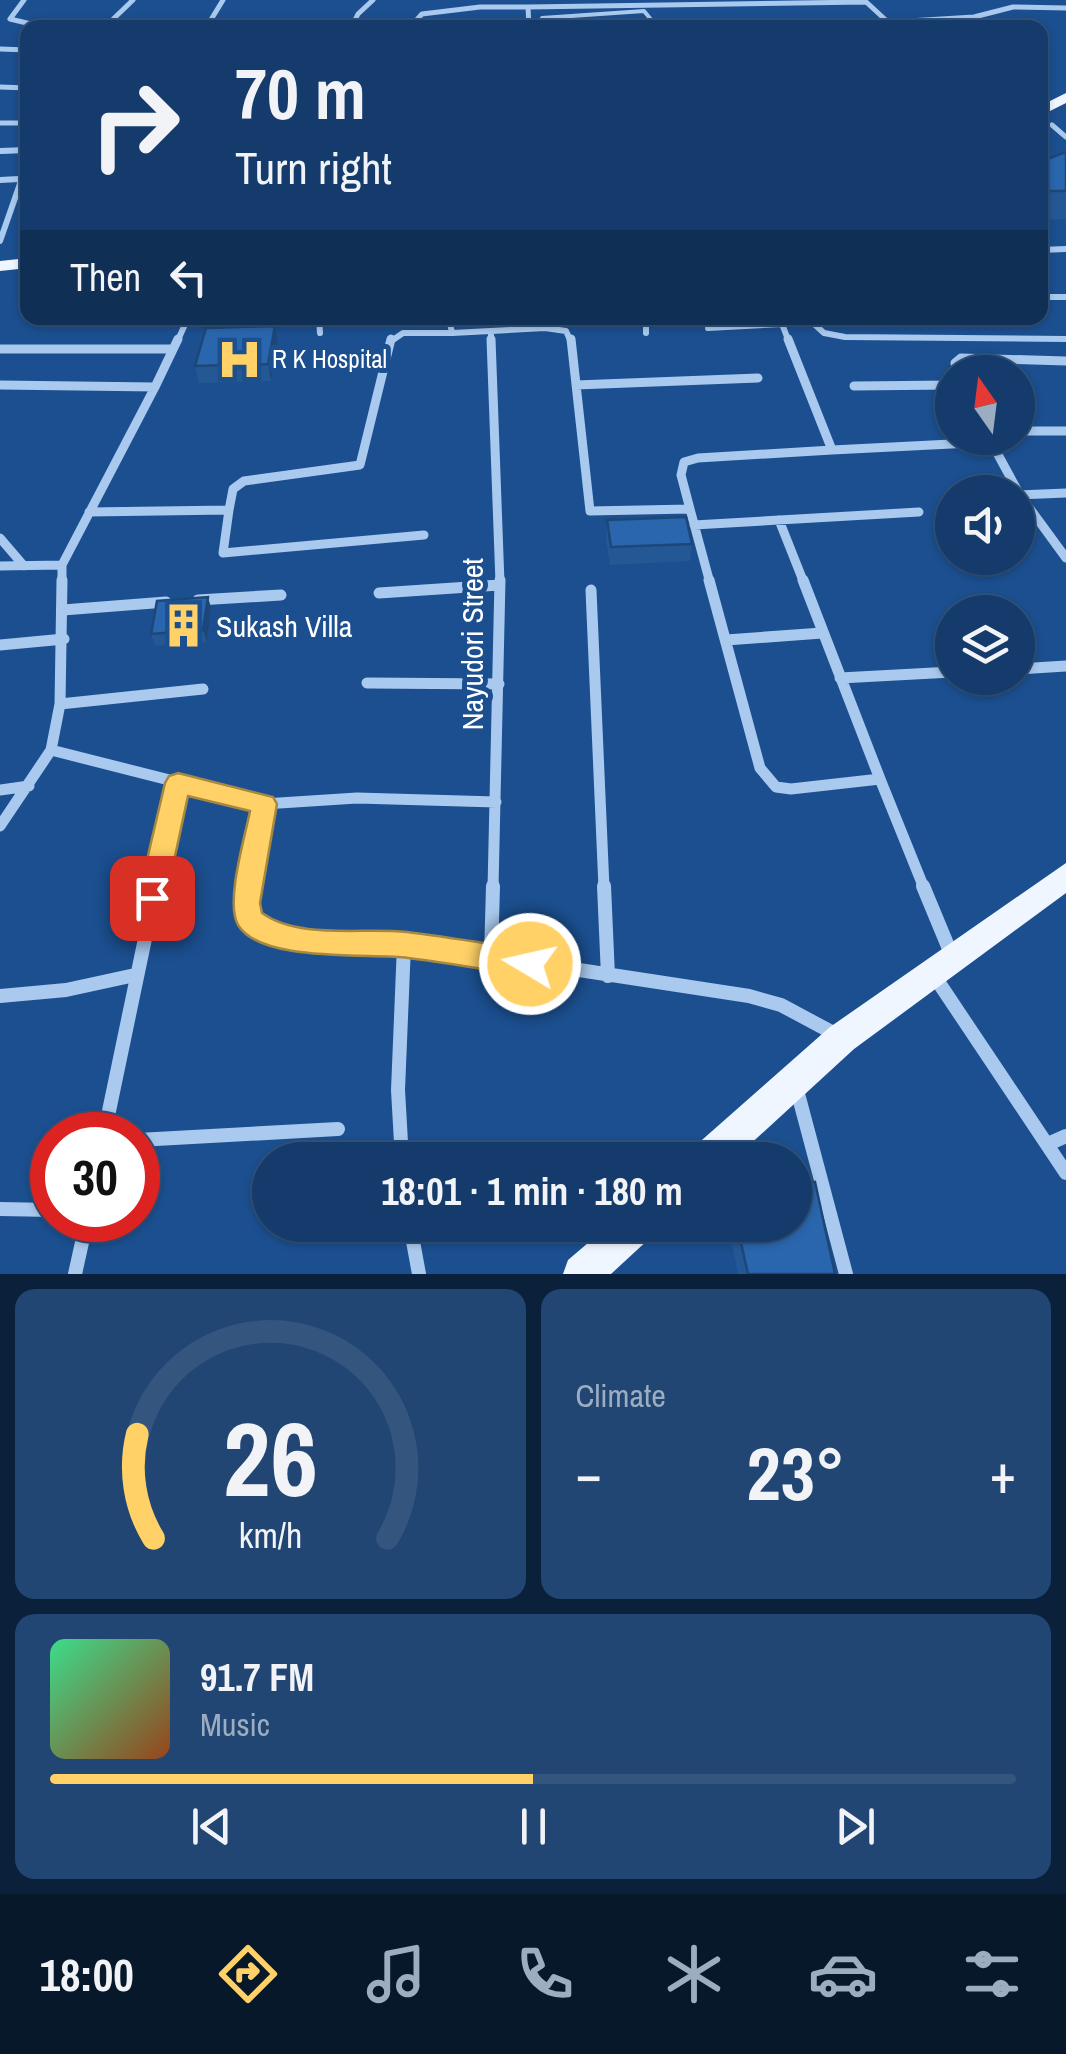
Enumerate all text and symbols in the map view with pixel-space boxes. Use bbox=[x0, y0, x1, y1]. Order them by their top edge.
text: 70 m bbox=[235, 47, 366, 141]
icon: right bbox=[70, 60, 200, 190]
text: Turn right bbox=[235, 137, 392, 198]
icon: left bbox=[161, 250, 216, 305]
text: Then bbox=[70, 252, 141, 303]
hospital icon: R K Hospital bbox=[215, 335, 263, 383]
place label: R K Hospital bbox=[272, 342, 387, 376]
north arrow bbox=[935, 355, 1035, 455]
map controls bbox=[935, 355, 1035, 695]
button: sound bbox=[935, 475, 1035, 575]
street label: Nayudori Street bbox=[452, 558, 492, 730]
button: layers bbox=[935, 595, 1035, 695]
building icon: Sukash Villa bbox=[159, 602, 207, 650]
place label: Sukash Villa bbox=[216, 606, 353, 646]
pin bbox=[110, 856, 195, 941]
icon: arrive bbox=[125, 871, 180, 926]
position arrow bbox=[478, 912, 582, 1016]
speed limit sign: 30 bbox=[30, 1112, 160, 1242]
text: 18:01 · 1 min · 180 m bbox=[381, 1166, 683, 1217]
text: Climate bbox=[576, 1374, 666, 1417]
text: 26 bbox=[223, 1388, 318, 1528]
text: 23° bbox=[747, 1422, 845, 1523]
text: − bbox=[576, 1436, 602, 1510]
text: + bbox=[990, 1436, 1016, 1510]
text: km/h bbox=[238, 1511, 302, 1559]
text: 91.7 FM bbox=[200, 1652, 314, 1703]
text: Music bbox=[200, 1703, 270, 1746]
icon: previous bbox=[184, 1799, 239, 1854]
icon: pause bbox=[506, 1799, 561, 1854]
icon: next bbox=[828, 1799, 883, 1854]
icon: directions bbox=[213, 1939, 283, 2009]
icon: music bbox=[361, 1939, 431, 2009]
icon: phone bbox=[510, 1939, 580, 2009]
icon: climate bbox=[659, 1939, 729, 2009]
icon: car bbox=[808, 1939, 878, 2009]
icon: filters bbox=[957, 1939, 1027, 2009]
text: 18:00 bbox=[39, 1944, 134, 2005]

